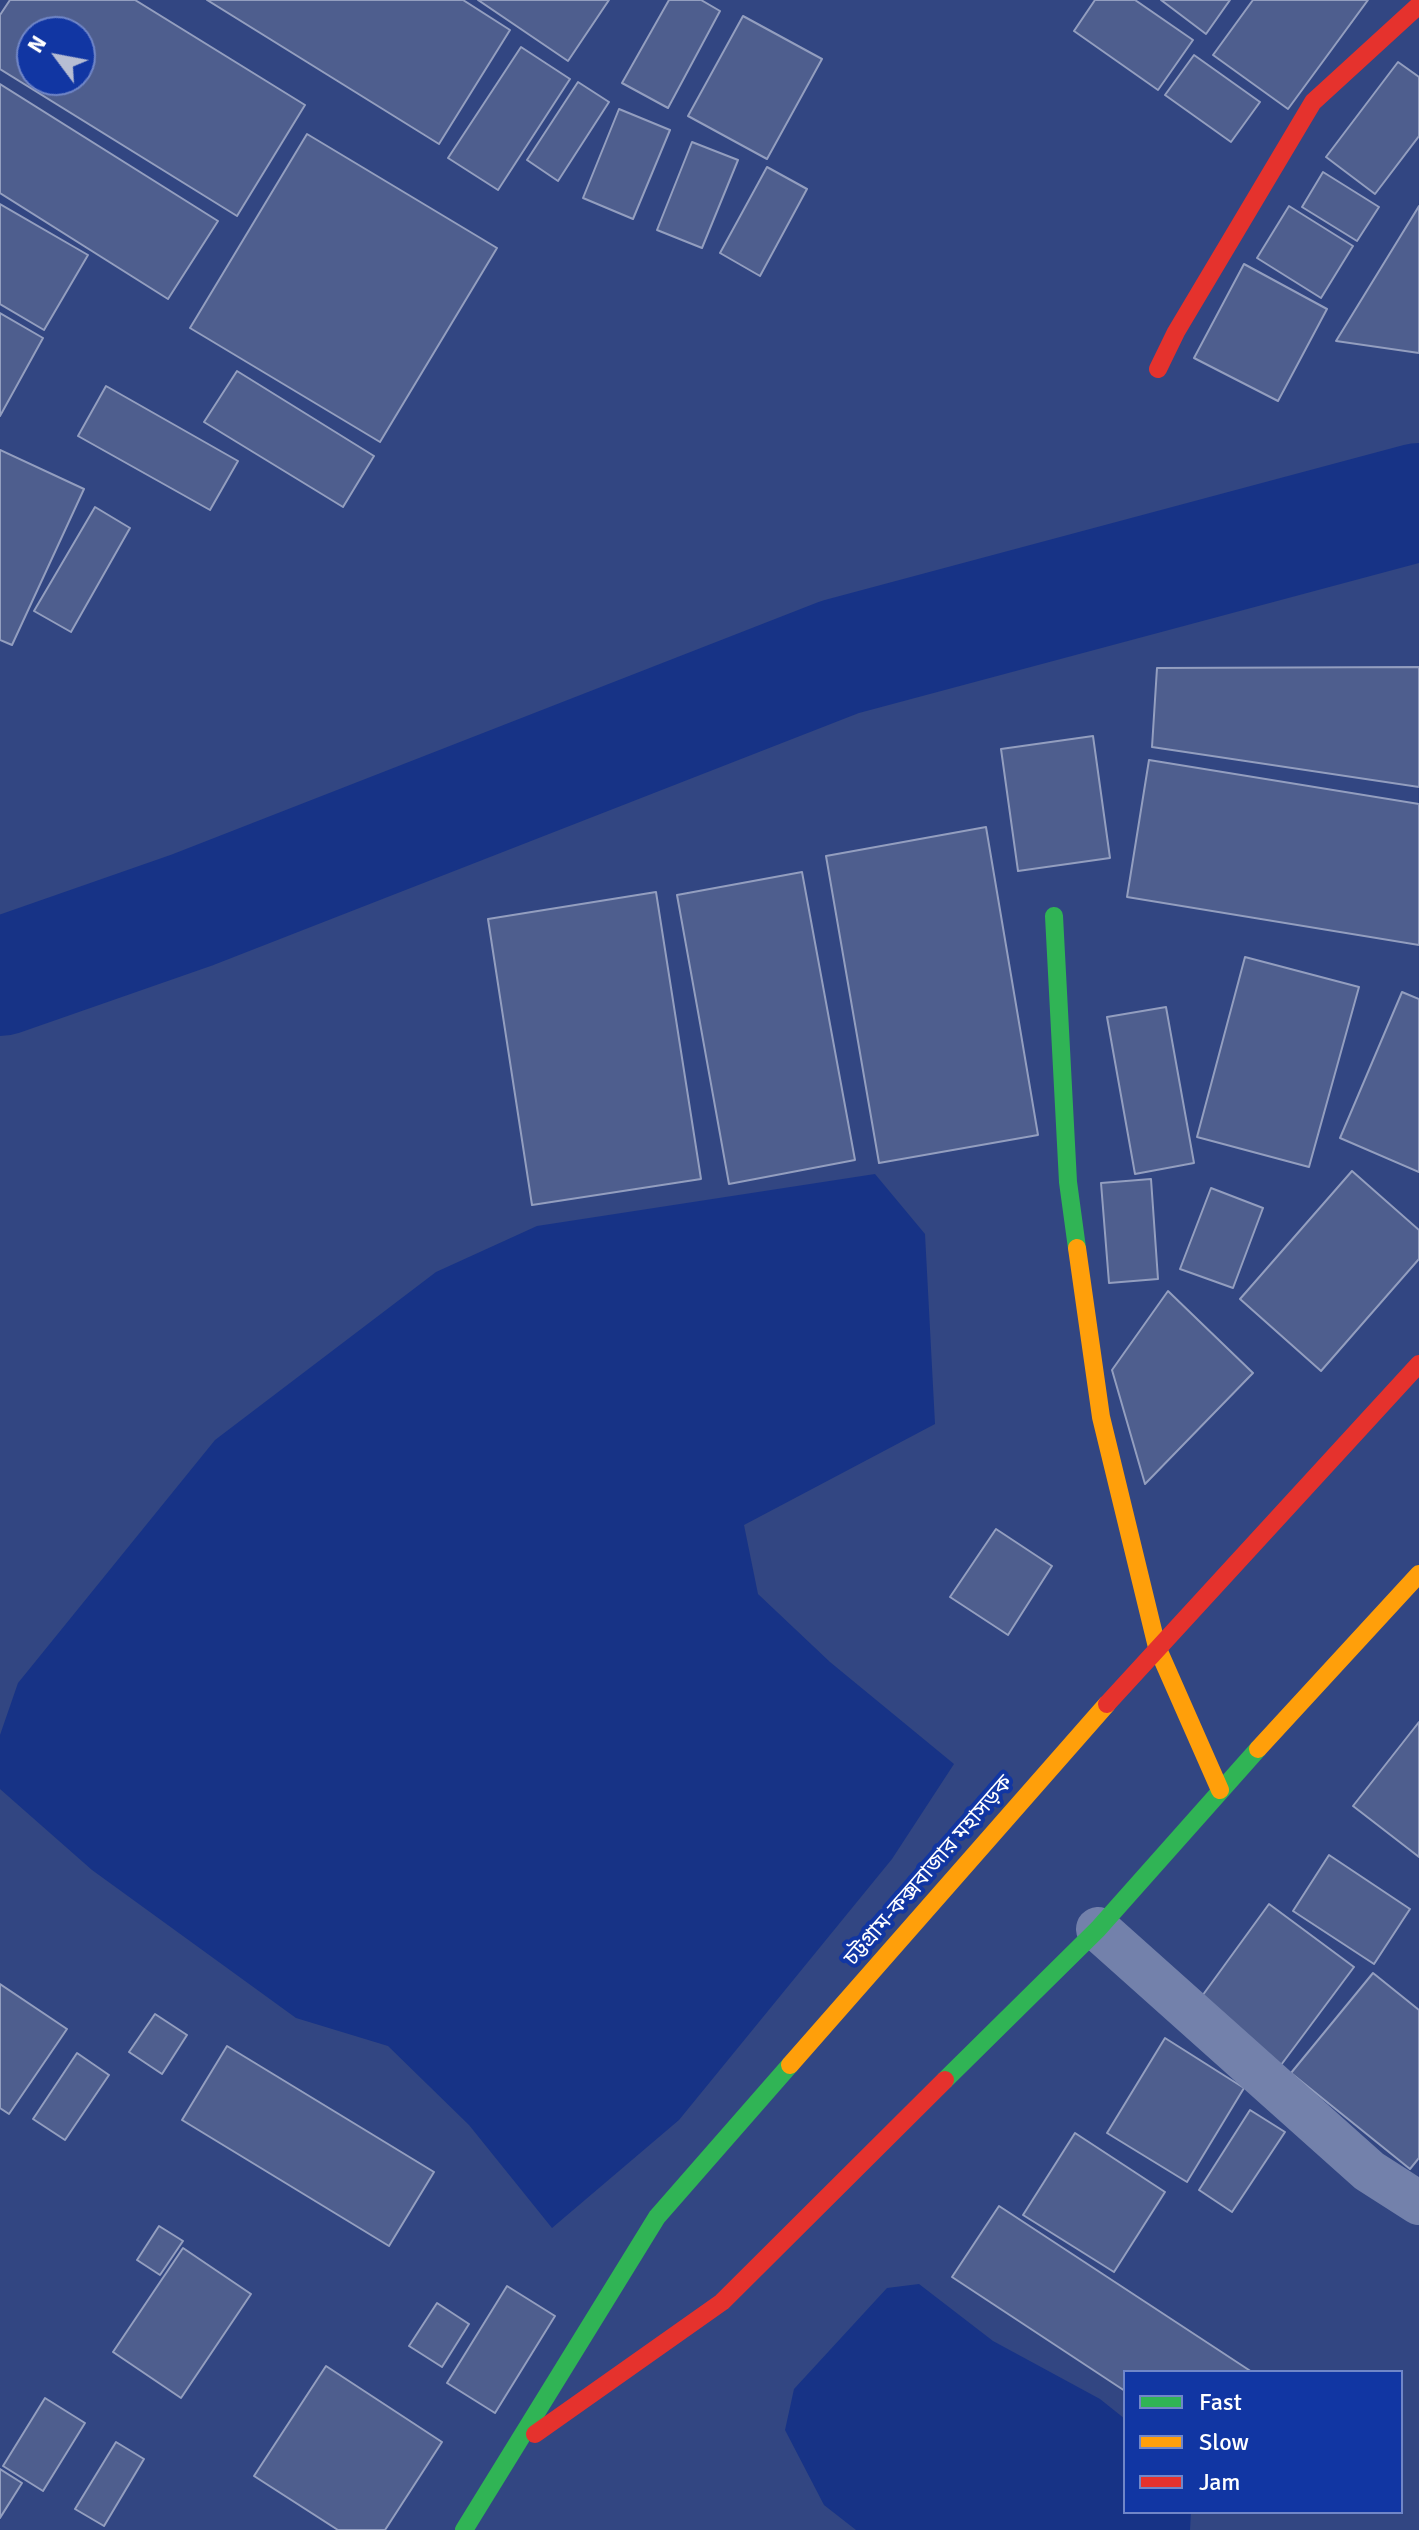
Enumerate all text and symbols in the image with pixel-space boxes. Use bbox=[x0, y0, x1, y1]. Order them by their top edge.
north arrow bbox=[16, 16, 96, 96]
text: N bbox=[21, 30, 52, 58]
street label: চট্টগ্রাম-কক্সবাজার মহাসড়ক bbox=[839, 1770, 1019, 1972]
legend bbox=[1123, 2370, 1403, 2514]
text: Fast bbox=[1199, 2387, 1242, 2417]
text: Slow bbox=[1199, 2427, 1249, 2457]
text: Jam bbox=[1199, 2467, 1240, 2497]

